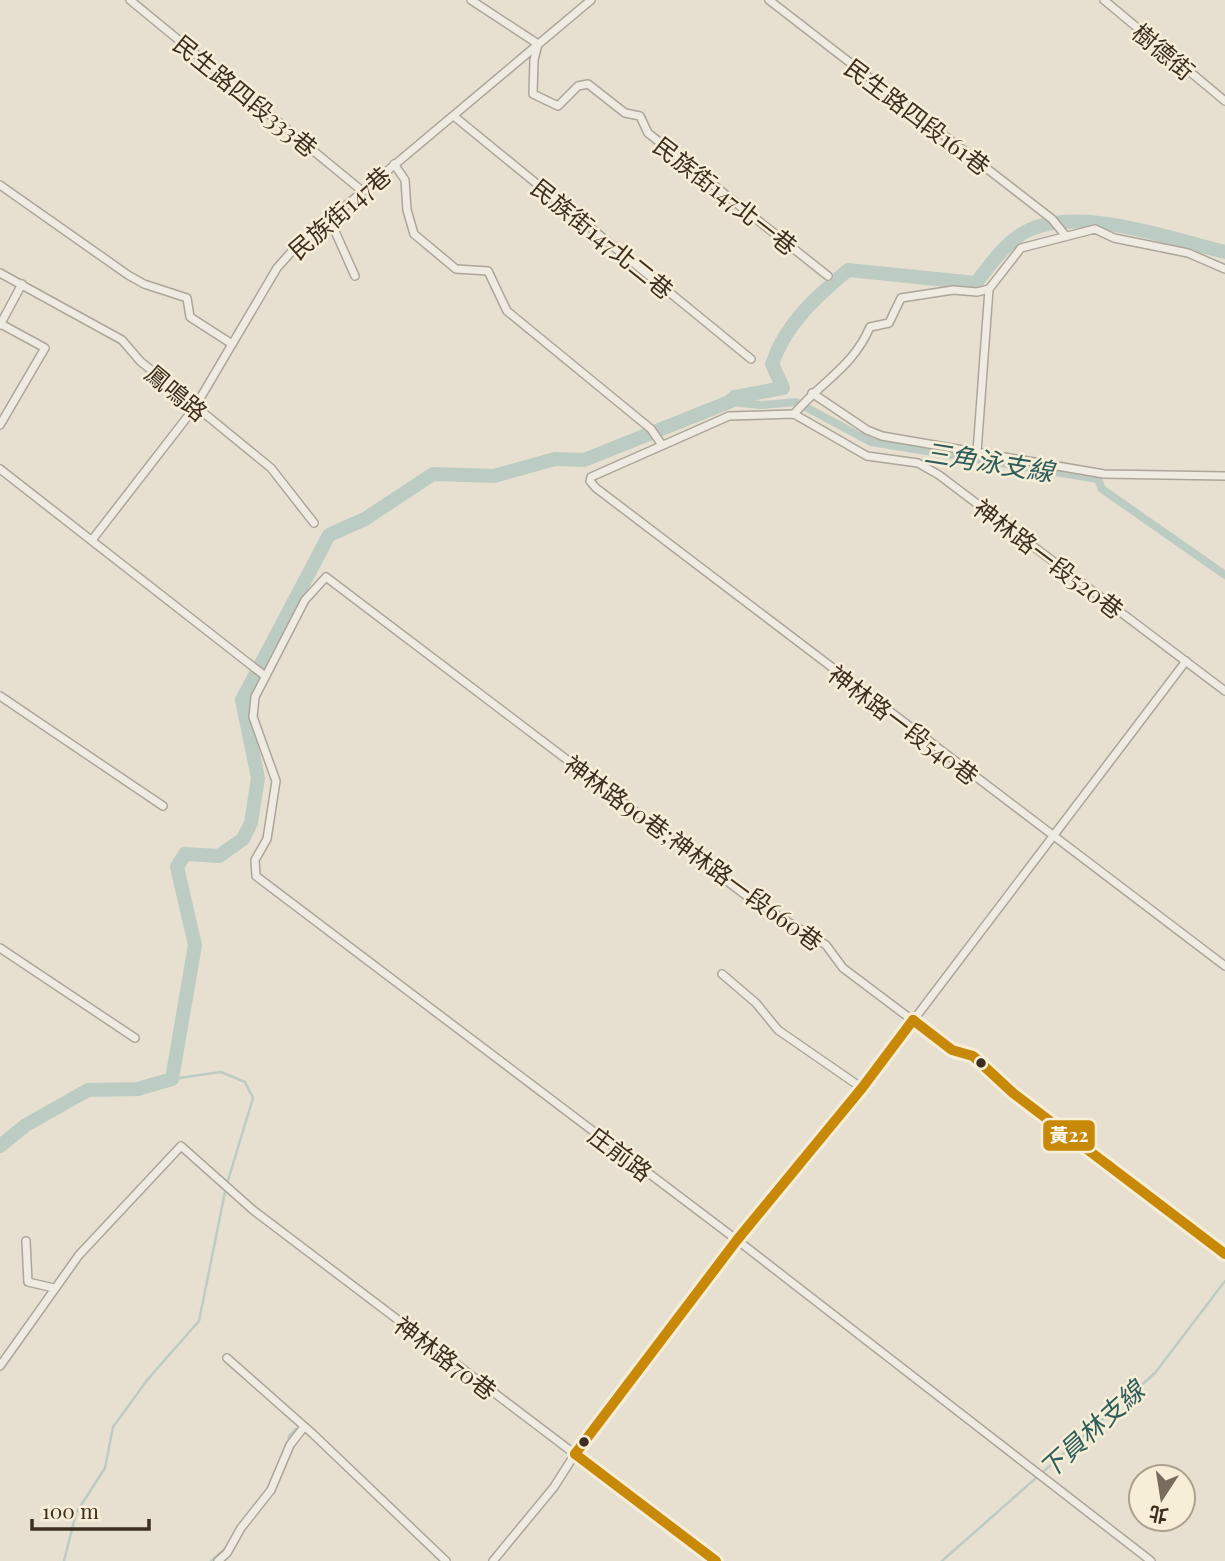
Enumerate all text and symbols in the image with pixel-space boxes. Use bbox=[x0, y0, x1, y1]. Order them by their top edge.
street label: 樹德街 bbox=[1126, 16, 1202, 86]
street label: 民生路四段333巷 bbox=[167, 27, 325, 163]
street label: 民生路四段161巷 bbox=[839, 51, 997, 181]
street label: 民族街147北一巷 bbox=[648, 129, 804, 261]
street label: 民族街147巷 bbox=[281, 159, 397, 265]
street label: 民族街147北二巷 bbox=[525, 171, 681, 305]
street label: 鳳鳴路 bbox=[139, 357, 215, 427]
water label: 三角泳支線 bbox=[922, 434, 1059, 489]
street label: 神林路一段520巷 bbox=[968, 491, 1130, 625]
street label: 神林路一段540巷 bbox=[822, 657, 986, 791]
street label: 神林路90巷;神林路一段660巷 bbox=[558, 747, 830, 957]
unlabelled marker bbox=[974, 1056, 988, 1070]
street label: 庄前路 bbox=[583, 1119, 659, 1187]
line badge: 黃22 bbox=[1042, 1119, 1096, 1152]
text: 黃22 bbox=[1050, 1121, 1088, 1147]
street label: 神林路70巷 bbox=[388, 1308, 504, 1406]
water label: 下員林支線 bbox=[1031, 1370, 1153, 1486]
unlabelled marker bbox=[577, 1435, 591, 1449]
north arrow bbox=[1127, 1463, 1197, 1533]
scale bar bbox=[32, 1488, 149, 1532]
text: 100 m bbox=[42, 1496, 99, 1524]
text: 北 bbox=[1146, 1501, 1170, 1530]

